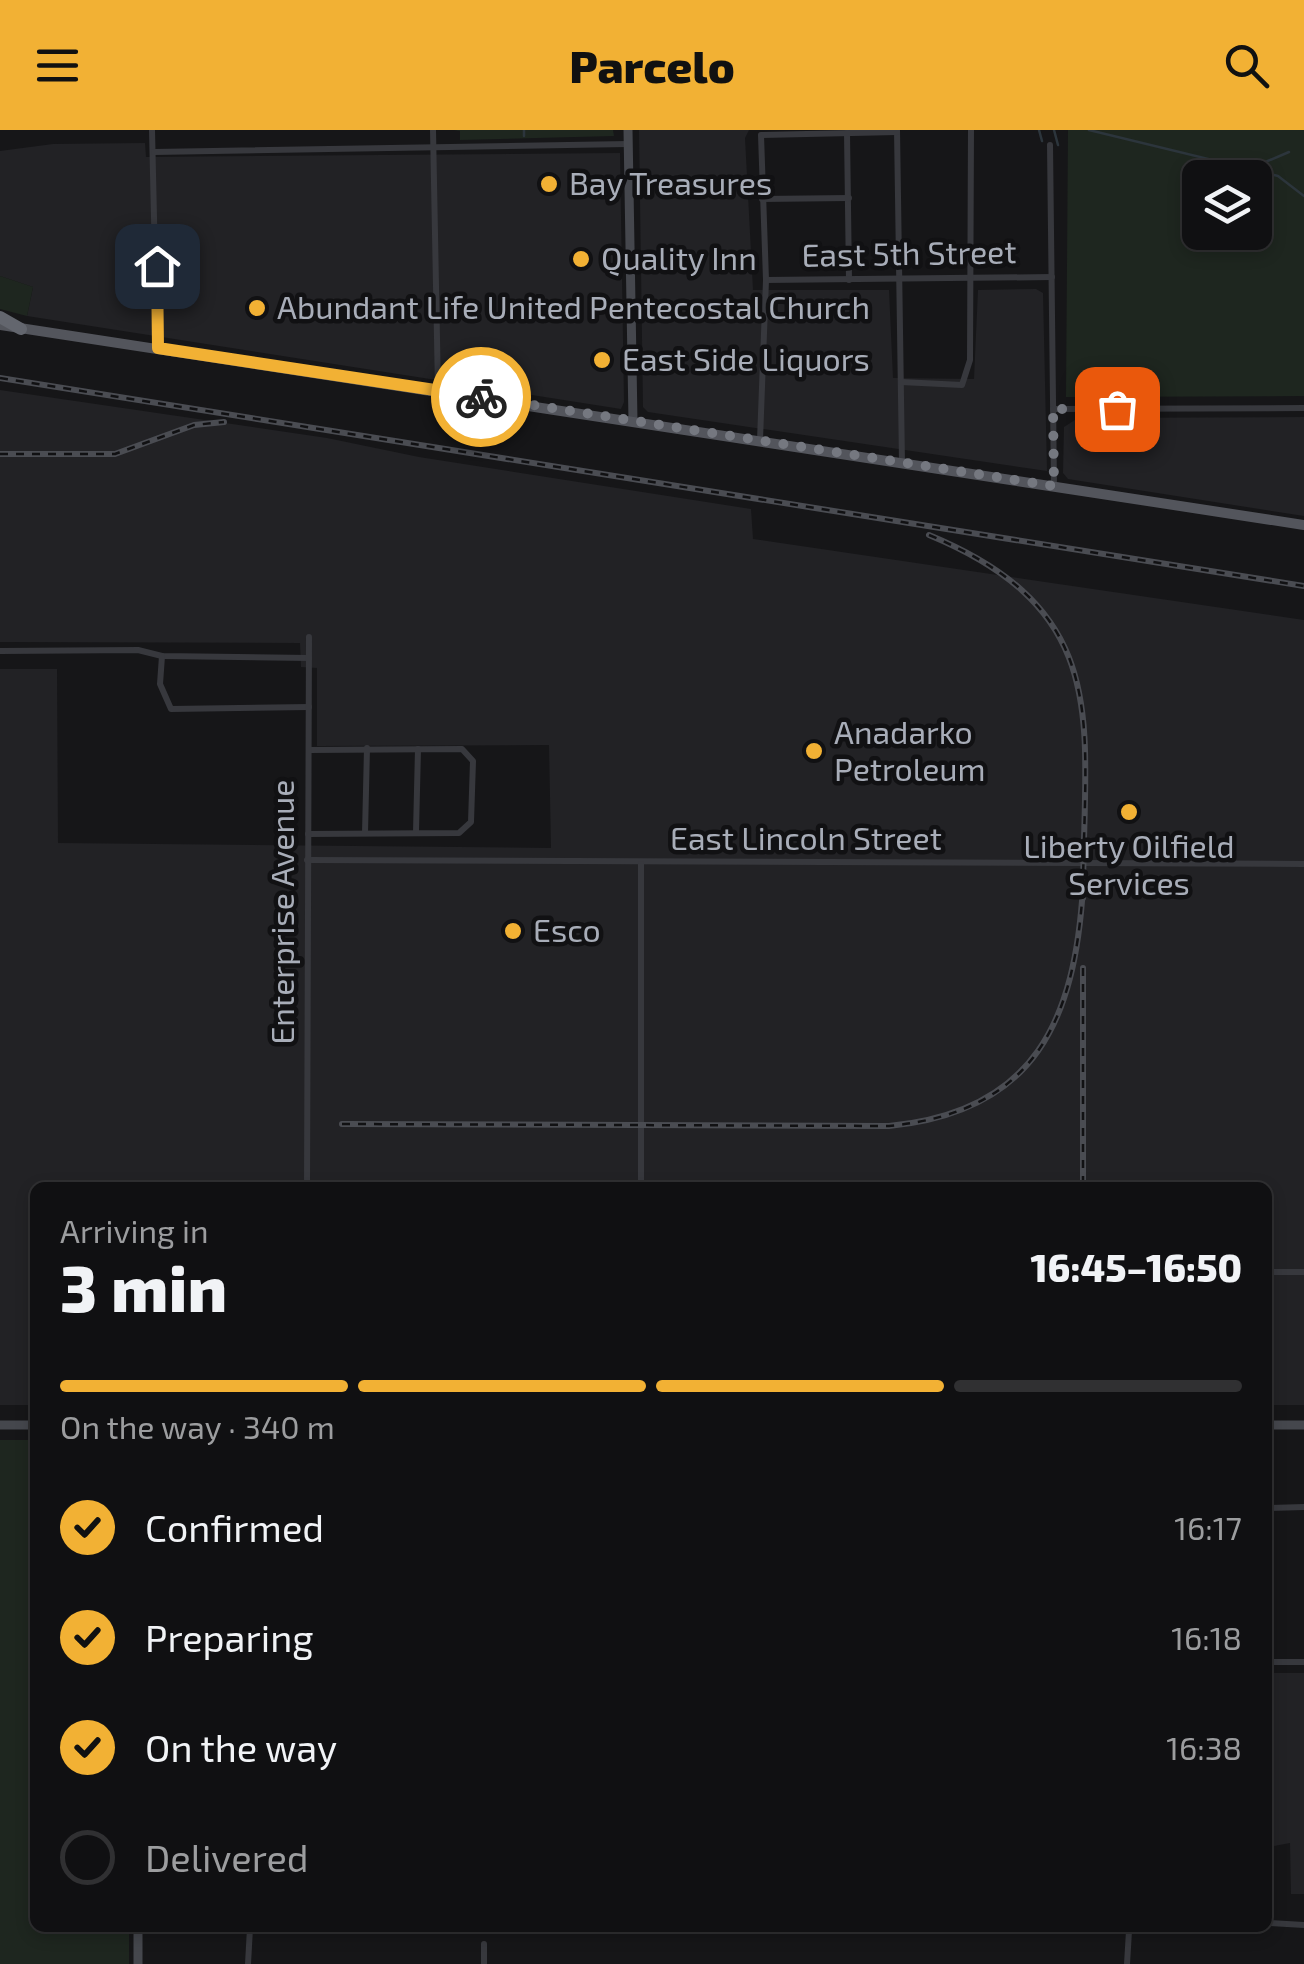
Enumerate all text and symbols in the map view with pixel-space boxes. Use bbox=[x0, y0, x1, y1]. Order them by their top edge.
icon: menu bbox=[30, 38, 85, 93]
text: Parcelo bbox=[569, 38, 735, 92]
icon: search bbox=[1219, 38, 1274, 93]
map controls bbox=[1182, 160, 1272, 250]
button: layers bbox=[1182, 160, 1272, 250]
place label: Bay Treasures bbox=[569, 163, 772, 201]
marker: Bay Treasures bbox=[538, 173, 560, 195]
pin bbox=[115, 224, 200, 309]
street label: East 5th Street bbox=[801, 231, 1017, 273]
place label: Quality Inn bbox=[601, 238, 757, 277]
icon: home bbox=[130, 239, 185, 294]
marker: Quality Inn bbox=[570, 248, 592, 270]
place label: Abundant Life United Pentecostal Church bbox=[277, 287, 870, 325]
marker: Abundant Life United Pentecostal Church bbox=[246, 297, 268, 319]
place label: East Side Liquors bbox=[622, 339, 870, 377]
courier bbox=[431, 347, 531, 447]
marker: East Side Liquors bbox=[591, 349, 613, 371]
pin bbox=[1075, 367, 1160, 452]
icon: bike bbox=[454, 370, 509, 425]
icon: bag bbox=[1090, 382, 1145, 437]
place label: Anadarko Petroleum bbox=[834, 712, 986, 787]
marker: Anadarko Petroleum bbox=[803, 740, 825, 762]
street label: Enterprise Avenue bbox=[262, 779, 300, 1045]
marker: Liberty Oilfield Services bbox=[1118, 801, 1140, 823]
street label: East Lincoln Street bbox=[670, 818, 942, 856]
place label: Liberty Oilfield Services bbox=[1023, 826, 1235, 901]
place label: Esco bbox=[533, 910, 601, 948]
marker: Esco bbox=[502, 920, 524, 942]
text: Arriving in bbox=[60, 1211, 209, 1249]
text: 16:45–16:50 bbox=[1030, 1244, 1242, 1290]
text: 3 min bbox=[60, 1247, 227, 1325]
text: On the way · 340 m bbox=[60, 1407, 335, 1445]
icon: check bbox=[60, 1500, 115, 1555]
text: Confirmed bbox=[145, 1504, 324, 1550]
text: 16:17 bbox=[1174, 1508, 1242, 1546]
icon: check bbox=[60, 1610, 115, 1665]
text: Preparing bbox=[145, 1614, 313, 1660]
text: 16:18 bbox=[1171, 1618, 1242, 1656]
icon: check bbox=[60, 1720, 115, 1775]
text: On the way bbox=[145, 1724, 337, 1770]
text: 16:38 bbox=[1166, 1728, 1242, 1766]
text: Delivered bbox=[145, 1834, 309, 1880]

